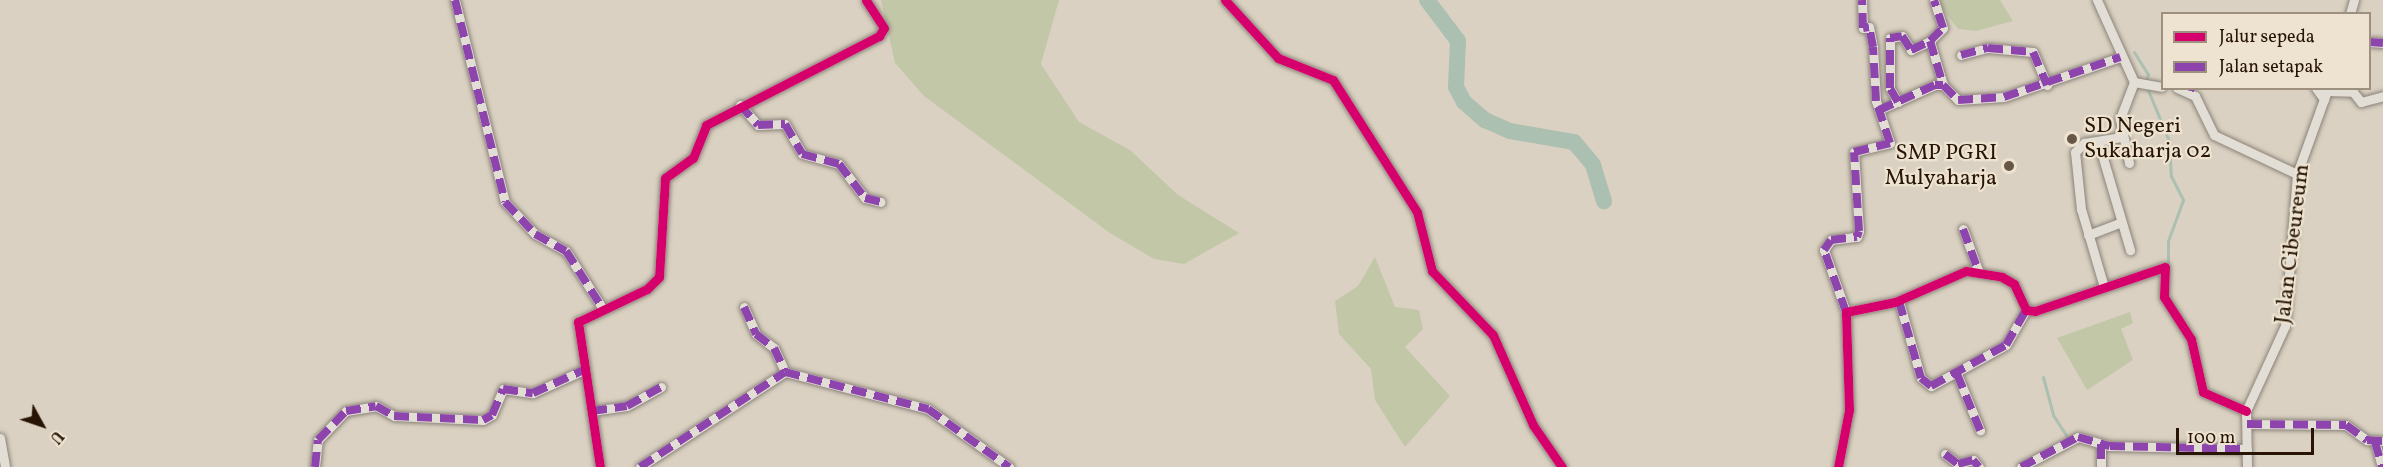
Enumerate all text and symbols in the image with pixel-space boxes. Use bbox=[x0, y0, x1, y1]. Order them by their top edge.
legend bbox=[2161, 12, 2371, 90]
text: Jalur sepeda bbox=[2219, 25, 2315, 50]
text: Jalan setapak bbox=[2219, 55, 2323, 80]
place label: SD Negeri Sukaharja 02 bbox=[2084, 113, 2211, 164]
marker: SD Negeri Sukaharja 02 bbox=[2065, 132, 2079, 146]
place label: SMP PGRI Mulyaharja bbox=[1885, 140, 1997, 192]
marker: SMP PGRI Mulyaharja bbox=[2002, 159, 2016, 173]
street label: Jalan Cibeureum bbox=[2270, 163, 2316, 325]
north arrow bbox=[12, 395, 72, 455]
scale bar bbox=[2179, 416, 2317, 454]
text: U bbox=[44, 425, 68, 448]
text: 100 m bbox=[2187, 426, 2236, 451]

